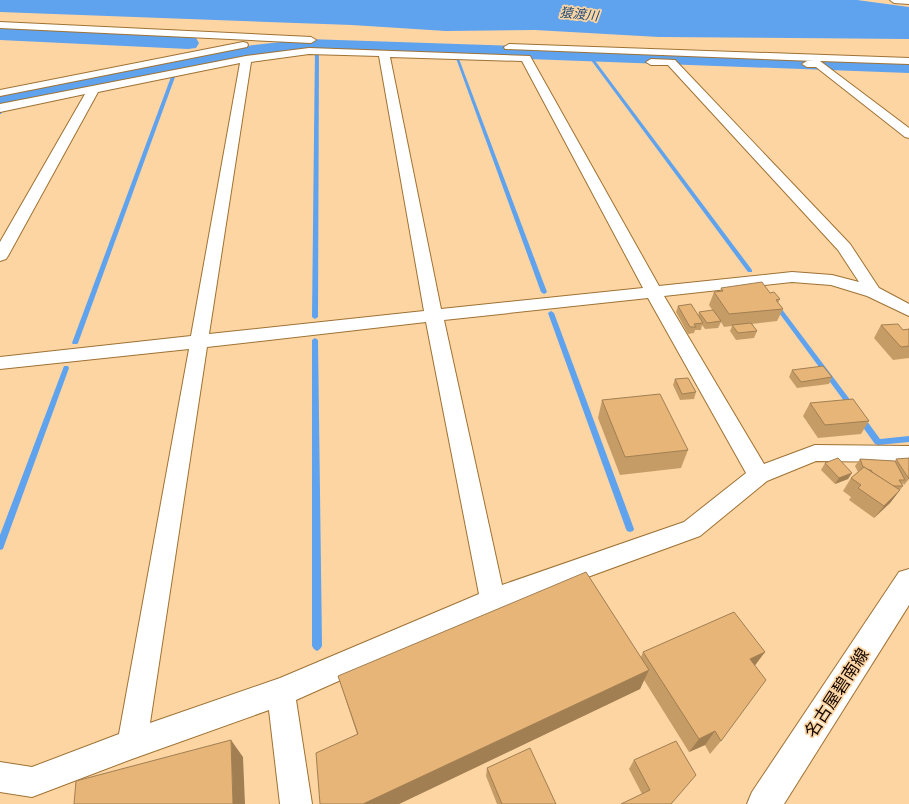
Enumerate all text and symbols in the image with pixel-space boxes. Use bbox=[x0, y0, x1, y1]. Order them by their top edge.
water label: 猿渡川 bbox=[559, 6, 601, 24]
street label: 名古屋碧南線 bbox=[801, 645, 872, 740]

